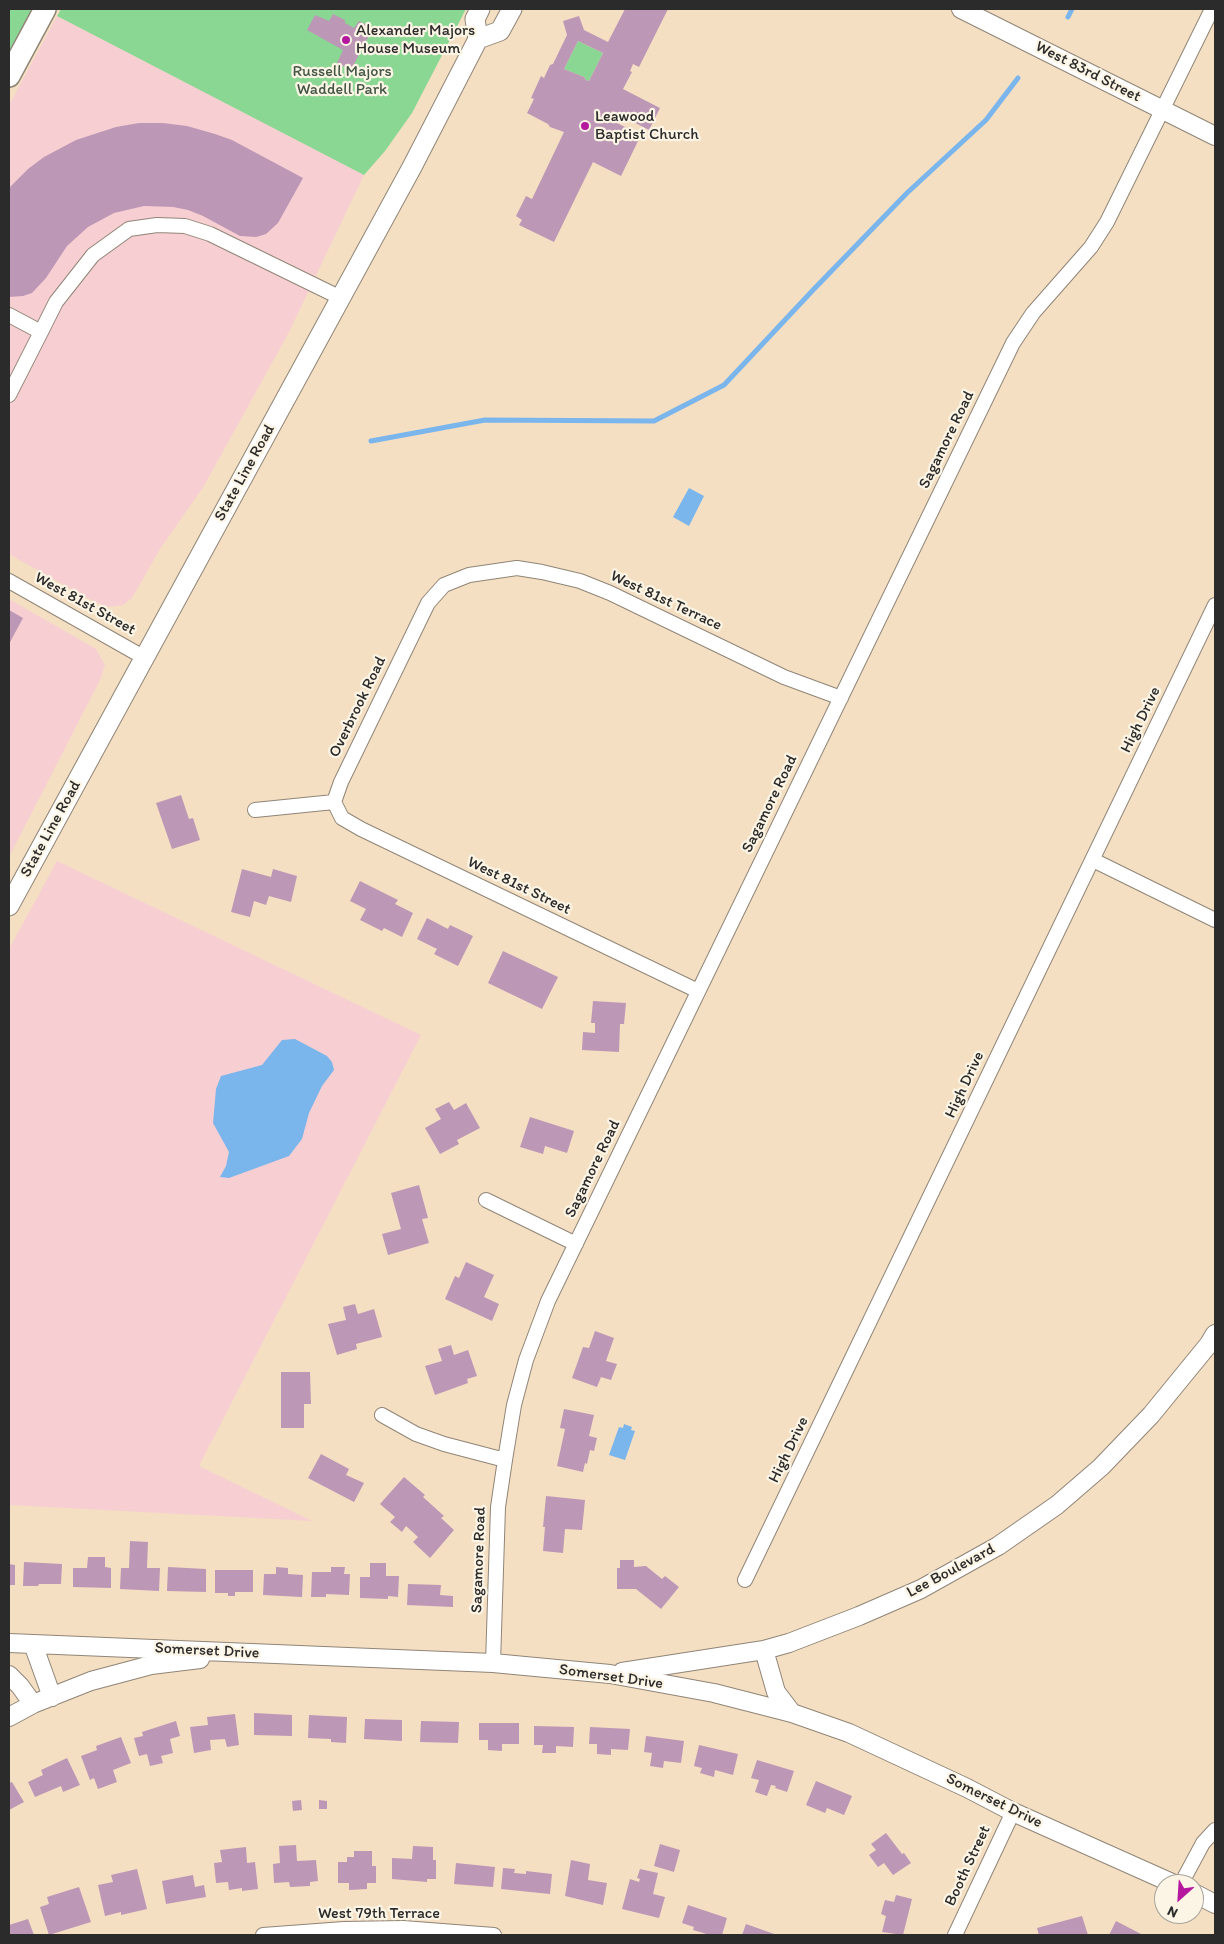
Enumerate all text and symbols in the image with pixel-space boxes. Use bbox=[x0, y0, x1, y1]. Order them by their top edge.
place label: Alexander Majors House Museum bbox=[356, 21, 475, 59]
marker: Alexander Majors House Museum bbox=[340, 34, 352, 46]
street label: West 83rd Street bbox=[1032, 37, 1144, 107]
park label: Russell Majors Waddell Park bbox=[292, 62, 392, 100]
place label: Leawood Baptist Church bbox=[595, 107, 699, 145]
marker: Leawood Baptist Church bbox=[579, 120, 591, 132]
street label: Sagamore Road bbox=[915, 388, 979, 492]
street label: State Line Road bbox=[211, 421, 279, 525]
street label: West 81st Terrace bbox=[607, 567, 725, 635]
street label: West 81st Street bbox=[31, 568, 139, 640]
street label: Overbrook Road bbox=[325, 653, 391, 761]
street label: High Drive bbox=[1117, 684, 1165, 756]
street label: Sagamore Road bbox=[738, 752, 802, 856]
street label: State Line Road bbox=[17, 777, 85, 881]
street label: West 81st Street bbox=[464, 853, 574, 919]
street label: High Drive bbox=[941, 1049, 989, 1121]
street label: Sagamore Road bbox=[561, 1117, 625, 1221]
street label: High Drive bbox=[765, 1414, 813, 1486]
street label: Sagamore Road bbox=[468, 1506, 490, 1614]
street label: Lee Boulevard bbox=[904, 1540, 998, 1602]
street label: Somerset Drive bbox=[154, 1639, 260, 1663]
street label: Somerset Drive bbox=[558, 1660, 664, 1694]
street label: Somerset Drive bbox=[943, 1769, 1045, 1833]
street label: Booth Street bbox=[941, 1823, 995, 1909]
north arrow bbox=[1154, 1874, 1204, 1924]
text: N bbox=[1165, 1902, 1181, 1922]
street label: West 79th Terrace bbox=[318, 1904, 440, 1924]

